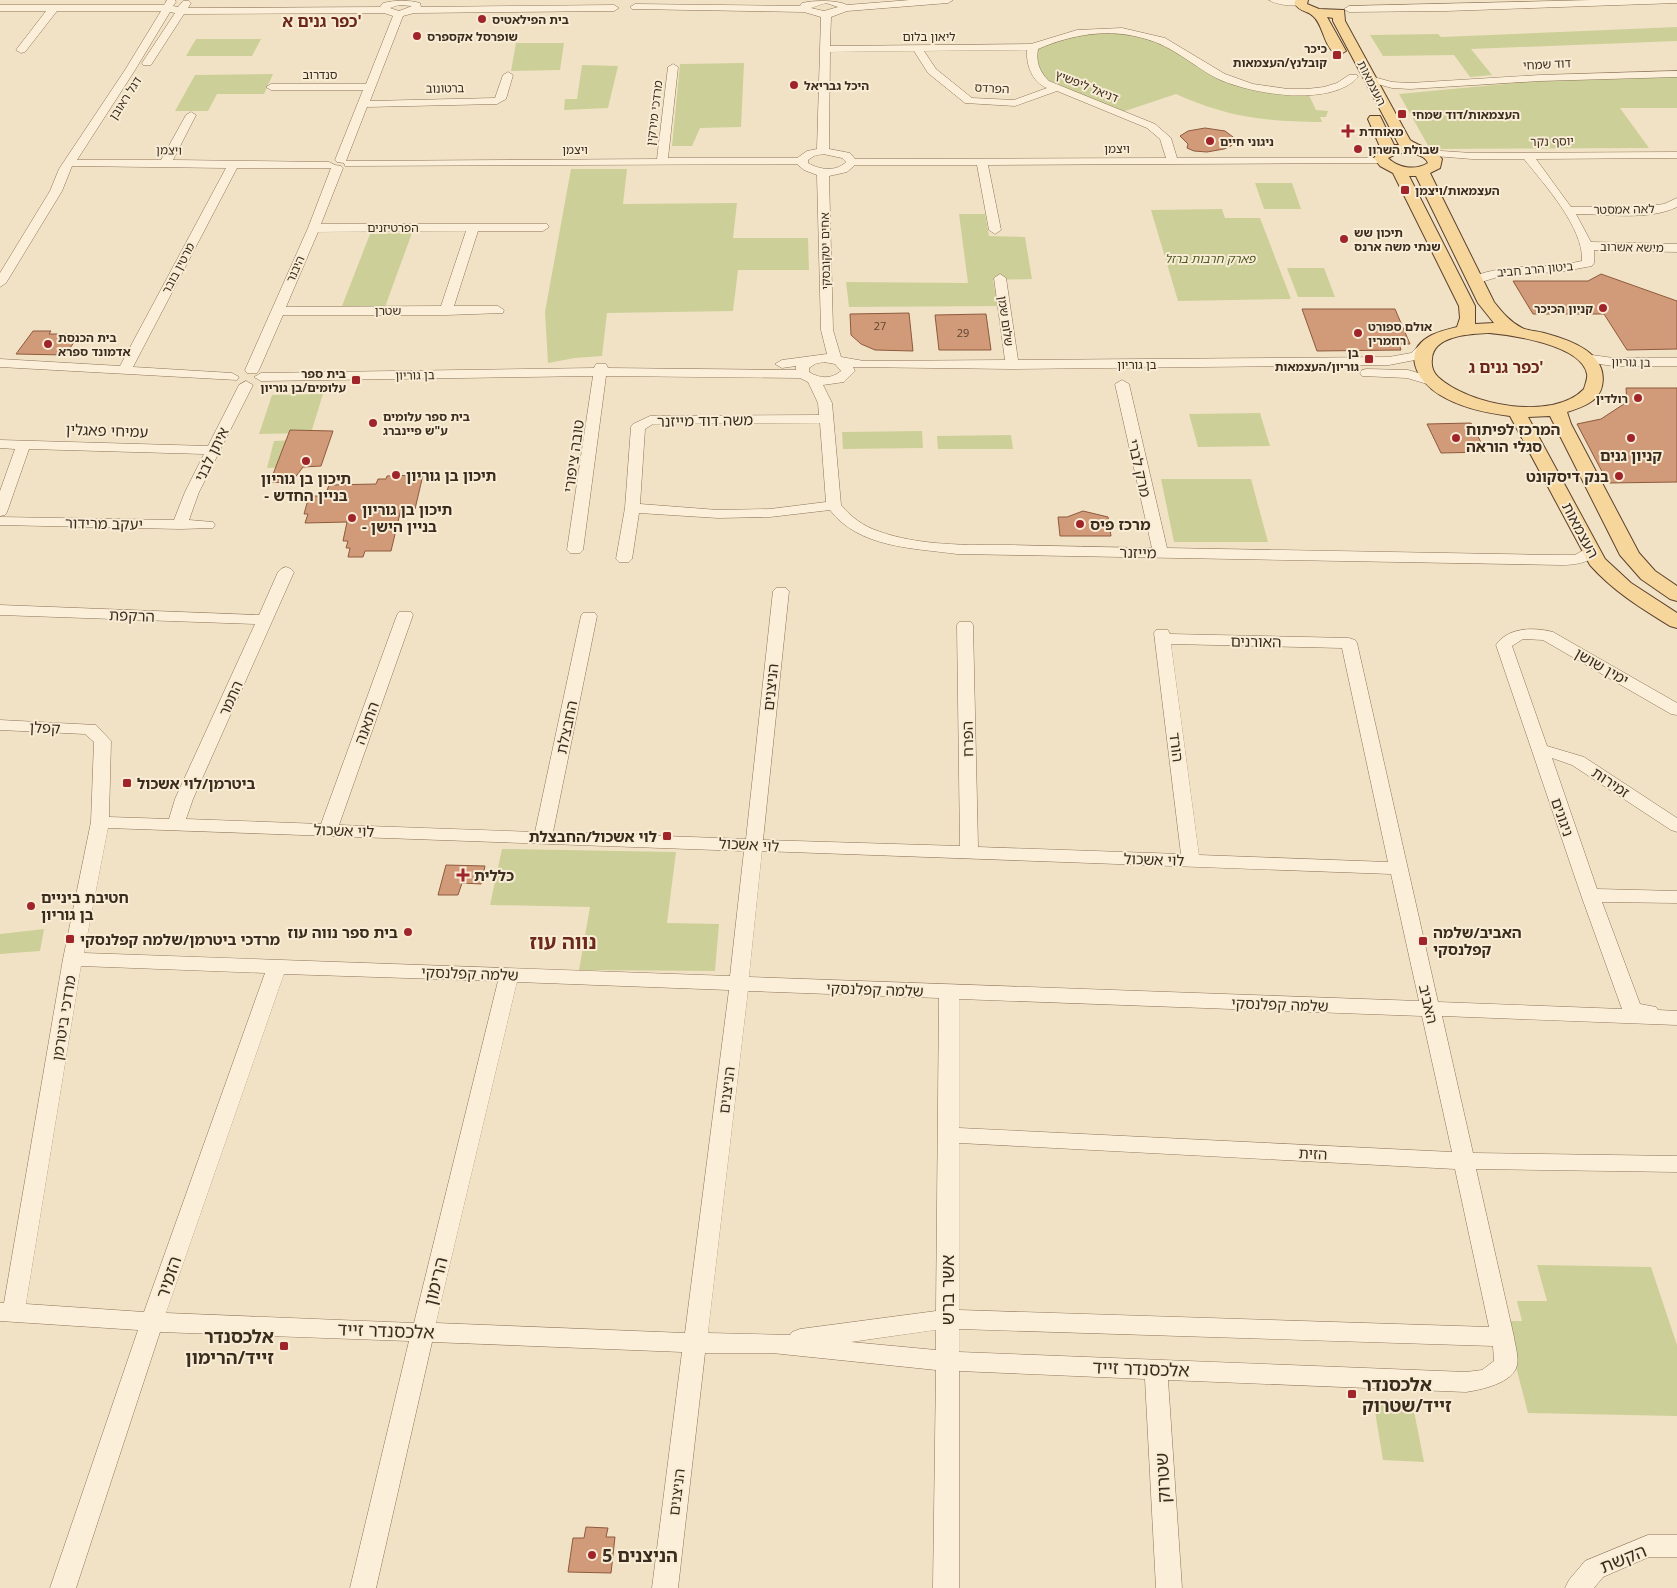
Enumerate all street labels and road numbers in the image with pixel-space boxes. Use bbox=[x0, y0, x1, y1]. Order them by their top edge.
street label: ליאון בלום bbox=[902, 28, 956, 45]
street label: דוד שמחי bbox=[1523, 54, 1572, 74]
street label: העצמאות bbox=[1353, 57, 1391, 109]
street label: סנדרוב bbox=[302, 66, 338, 83]
street label: דניאל ליפשיץ bbox=[1053, 66, 1122, 107]
street label: דגל ראובן bbox=[105, 73, 146, 123]
street label: ברטונוב bbox=[425, 79, 465, 97]
street label: מרדכי מירקין bbox=[642, 79, 666, 147]
street label: הפרדס bbox=[974, 79, 1010, 97]
street label: יוסף נקר bbox=[1530, 132, 1574, 150]
street label: ויצמן bbox=[1104, 140, 1130, 157]
street label: ויצמן bbox=[156, 141, 182, 159]
street label: ויצמן bbox=[562, 141, 588, 158]
street label: לאה אמסטר bbox=[1593, 200, 1655, 218]
street label: אחים יטקובסקי bbox=[816, 212, 834, 290]
street label: הפרטיזנים bbox=[367, 219, 419, 236]
street label: מישא אשרוב bbox=[1600, 238, 1664, 256]
street label: מרטין בובר bbox=[157, 239, 199, 297]
street label: היבנר bbox=[282, 253, 308, 285]
street label: ביטון הרב חביב bbox=[1496, 257, 1574, 281]
street label: שלום שמן bbox=[994, 295, 1018, 347]
street label: שטרן bbox=[375, 302, 401, 319]
street label: בן גוריון bbox=[1611, 353, 1651, 371]
street label: בן גוריון bbox=[1117, 356, 1157, 373]
street label: בן גוריון bbox=[395, 366, 435, 384]
street label: משה דוד מייזנר bbox=[657, 409, 753, 431]
street label: טובה ציפורי bbox=[558, 418, 588, 494]
street label: עמיחי פאגלין bbox=[65, 419, 149, 441]
street label: איתן לבני bbox=[189, 423, 233, 485]
street label: מרק לברי bbox=[1124, 437, 1156, 499]
street label: העצמאות bbox=[1558, 498, 1604, 562]
street label: יעקב מרידור bbox=[65, 512, 143, 534]
street label: מייזנר bbox=[1119, 542, 1157, 562]
street label: הרקפת bbox=[109, 604, 155, 626]
street label: האורנים bbox=[1230, 631, 1282, 651]
street label: ימין שושן bbox=[1571, 643, 1633, 689]
street label: הניצנים bbox=[758, 662, 782, 712]
street label: התמר bbox=[213, 677, 247, 719]
street label: החבצלת bbox=[551, 698, 581, 756]
street label: התאנה bbox=[349, 699, 383, 747]
street label: קפלן bbox=[29, 716, 61, 738]
street label: הפרח bbox=[957, 721, 977, 757]
street label: הורד bbox=[1165, 731, 1189, 763]
street label: זמירות bbox=[1588, 762, 1634, 802]
street label: ניגונים bbox=[1547, 795, 1579, 839]
street label: לוי אשכול bbox=[313, 819, 375, 841]
street label: לוי אשכול bbox=[718, 832, 780, 856]
street label: לוי אשכול bbox=[1123, 848, 1185, 870]
street label: שלמה קפלנסקי bbox=[421, 961, 519, 985]
street label: מרדכי ביטרמן bbox=[46, 974, 80, 1062]
street label: שלמה קפלנסקי bbox=[826, 977, 924, 1001]
street label: האביב bbox=[1415, 982, 1443, 1026]
street label: שלמה קפלנסקי bbox=[1231, 992, 1329, 1016]
street label: הניצנים bbox=[713, 1065, 739, 1115]
street label: הזית bbox=[1298, 1142, 1328, 1164]
street label: הזמיר bbox=[150, 1253, 186, 1301]
street label: הרימון bbox=[417, 1254, 453, 1308]
street label: אשר ברש bbox=[935, 1255, 959, 1325]
street label: אלכסנדר זייד bbox=[337, 1316, 435, 1344]
street label: אלכסנדר זייד bbox=[1092, 1354, 1190, 1382]
street label: שטרוק bbox=[1149, 1452, 1175, 1504]
street label: הניצנים bbox=[663, 1467, 689, 1517]
street label: הקשת bbox=[1596, 1538, 1650, 1578]

